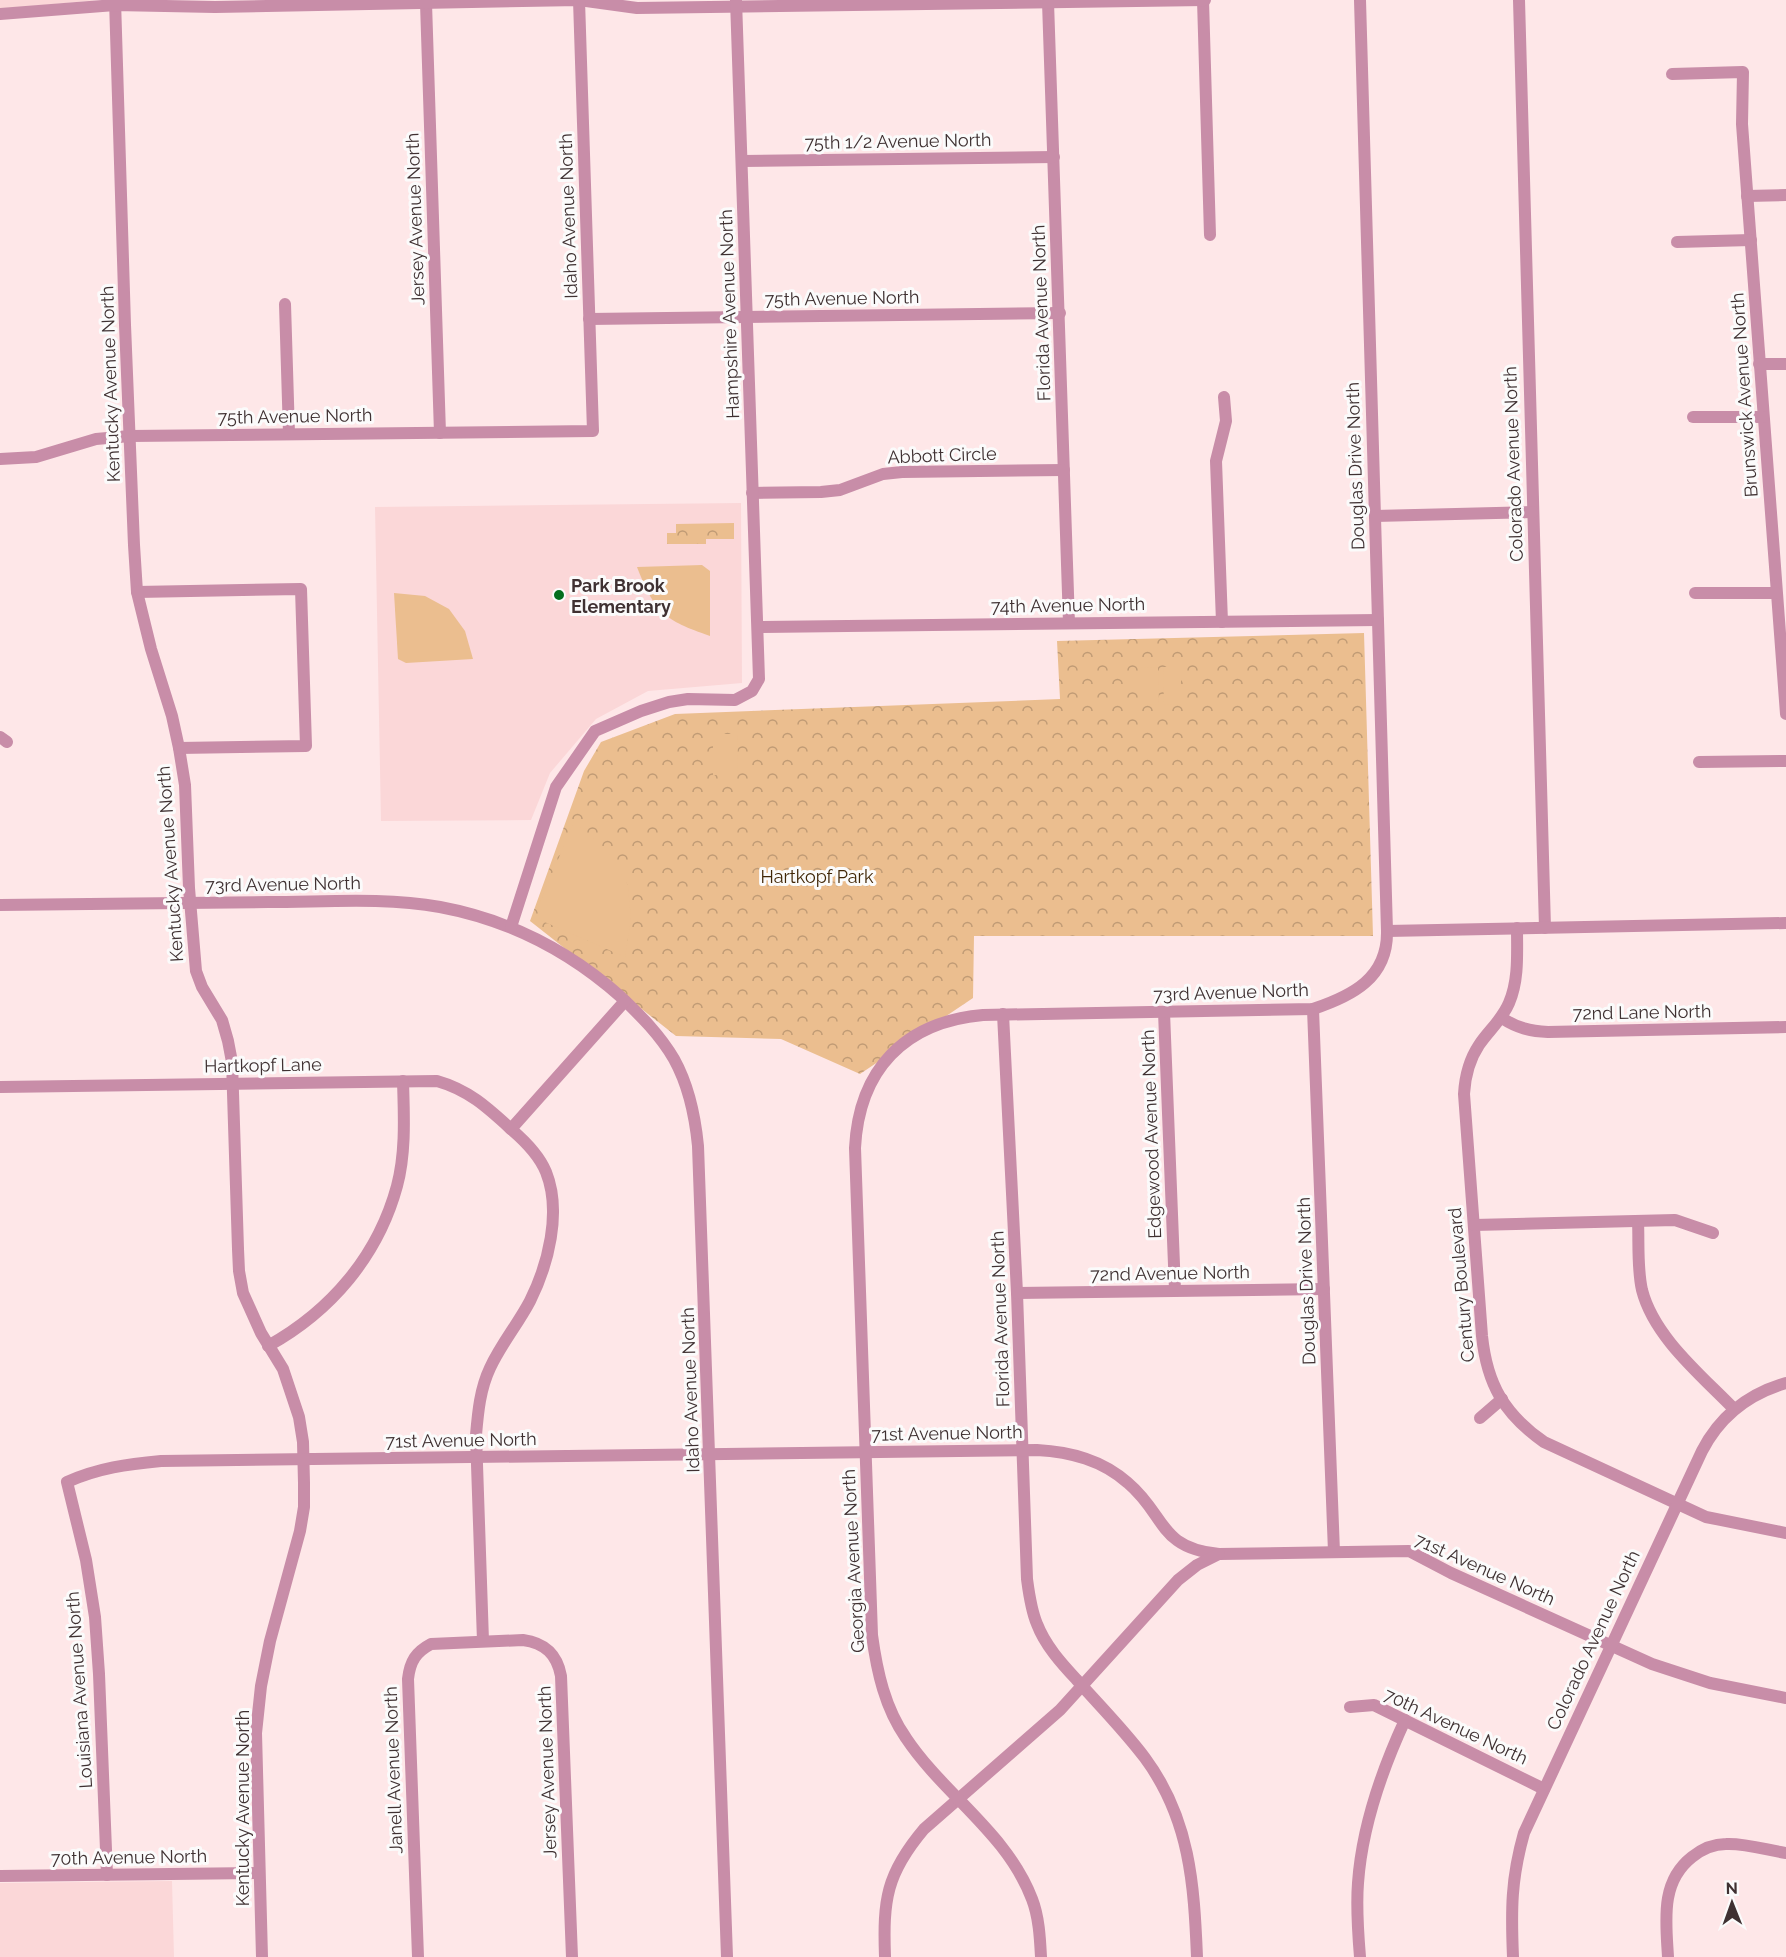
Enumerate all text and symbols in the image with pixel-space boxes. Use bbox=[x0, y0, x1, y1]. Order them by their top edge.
street label: 75th 1/2 Avenue North bbox=[804, 129, 992, 153]
street label: Jersey Avenue North bbox=[401, 132, 429, 306]
street label: Idaho Avenue North bbox=[555, 133, 581, 299]
street label: Hampshire Avenue North bbox=[715, 209, 743, 419]
street label: Florida Avenue North bbox=[1027, 224, 1055, 402]
street label: Kentucky Avenue North bbox=[96, 285, 124, 483]
street label: 75th Avenue North bbox=[764, 286, 920, 310]
street label: Brunswick Avenue North bbox=[1726, 292, 1762, 498]
street label: Colorado Avenue North bbox=[1499, 366, 1527, 562]
street label: Douglas Drive North bbox=[1342, 382, 1368, 550]
street label: 75th Avenue North bbox=[217, 404, 373, 428]
street label: Abbott Circle bbox=[887, 443, 997, 467]
place label: Park Brook Elementary bbox=[571, 575, 671, 617]
marker: Park Brook Elementary bbox=[552, 588, 566, 602]
street label: 74th Avenue North bbox=[991, 593, 1145, 617]
street label: Kentucky Avenue North bbox=[153, 765, 187, 963]
park label: Hartkopf Park bbox=[761, 866, 874, 887]
street label: 73rd Avenue North bbox=[205, 872, 361, 896]
street label: 73rd Avenue North bbox=[1153, 979, 1309, 1005]
street label: 72nd Lane North bbox=[1573, 1000, 1711, 1024]
street label: Edgewood Avenue North bbox=[1137, 1029, 1165, 1239]
street label: Hartkopf Lane bbox=[204, 1053, 322, 1077]
street label: Douglas Drive North bbox=[1293, 1197, 1319, 1365]
street label: Century Boulevard bbox=[1444, 1207, 1478, 1363]
street label: Florida Avenue North bbox=[986, 1230, 1014, 1408]
street label: 72nd Avenue North bbox=[1090, 1261, 1250, 1285]
street label: Idaho Avenue North bbox=[677, 1307, 703, 1473]
street label: 71st Avenue North bbox=[871, 1421, 1023, 1445]
street label: 71st Avenue North bbox=[385, 1428, 537, 1452]
street label: Georgia Avenue North bbox=[838, 1468, 868, 1654]
street label: 71st Avenue North bbox=[1412, 1529, 1558, 1609]
street label: Colorado Avenue North bbox=[1542, 1547, 1644, 1733]
street label: Louisiana Avenue North bbox=[62, 1591, 96, 1789]
street label: 70th Avenue North bbox=[1381, 1683, 1531, 1769]
street label: Jersey Avenue North bbox=[533, 1685, 561, 1859]
street label: Janell Avenue North bbox=[380, 1686, 406, 1854]
street label: Kentucky Avenue North bbox=[232, 1710, 253, 1906]
street label: 70th Avenue North bbox=[51, 1845, 207, 1869]
north arrow bbox=[1702, 1873, 1762, 1933]
text: N bbox=[1725, 1879, 1738, 1898]

